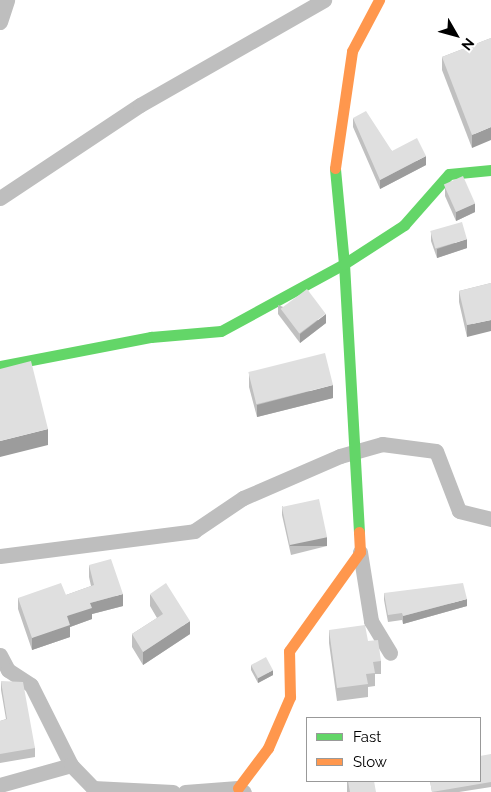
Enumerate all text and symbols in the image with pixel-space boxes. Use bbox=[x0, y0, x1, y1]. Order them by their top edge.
north arrow bbox=[431, 10, 481, 60]
text: N bbox=[458, 35, 477, 53]
legend bbox=[306, 717, 481, 782]
text: Fast bbox=[353, 728, 381, 746]
text: Slow bbox=[353, 753, 387, 771]

